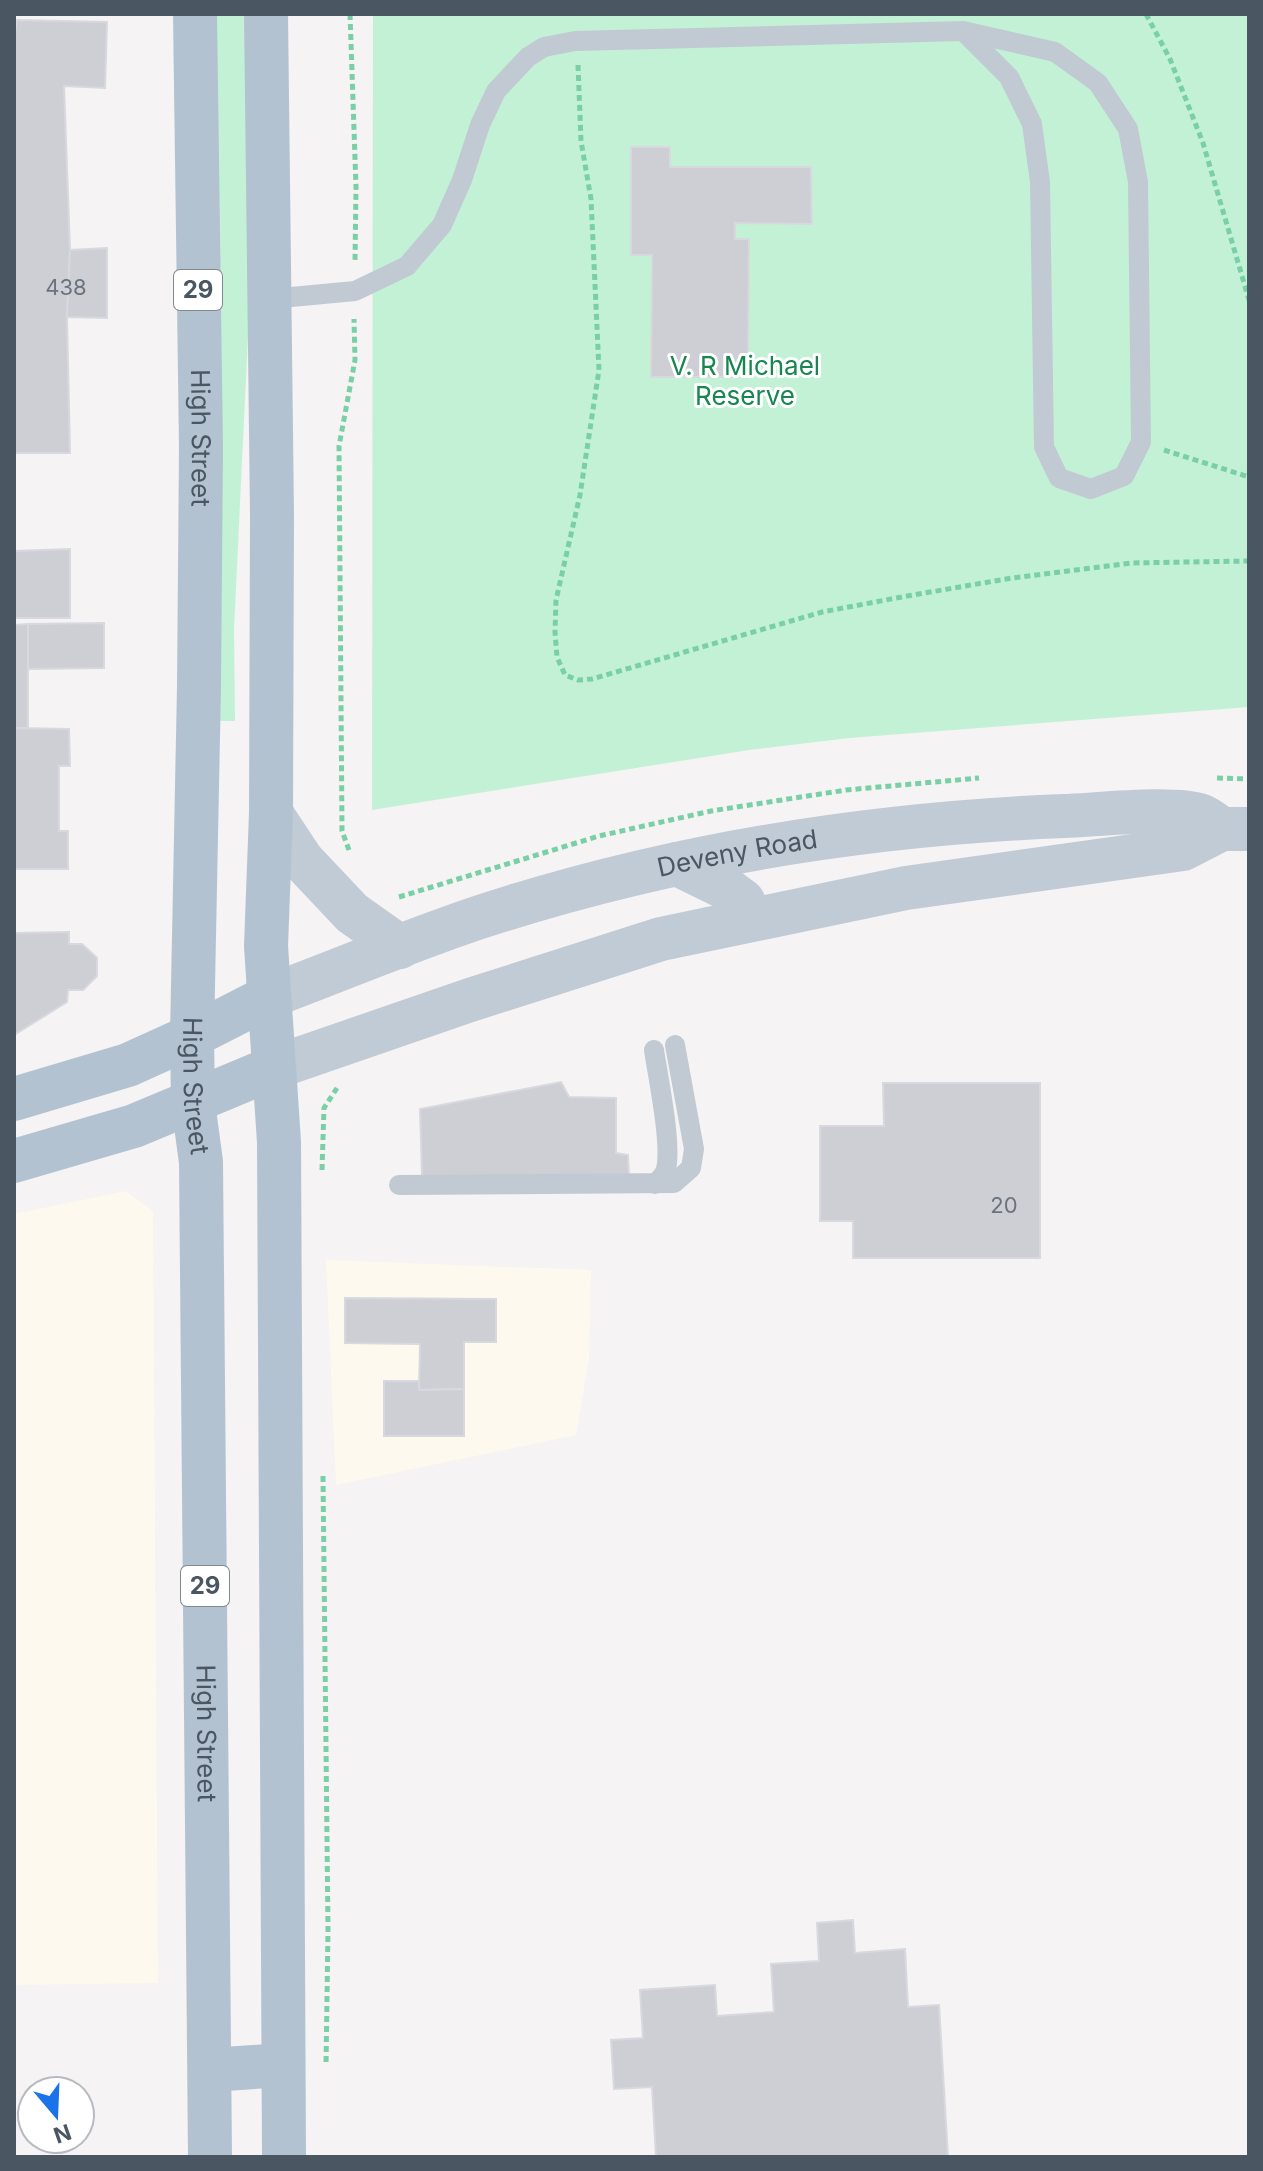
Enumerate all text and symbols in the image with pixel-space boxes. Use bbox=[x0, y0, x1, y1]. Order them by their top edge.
road number: 29 bbox=[174, 270, 222, 310]
house number: 438 bbox=[45, 274, 87, 300]
park label: V. R Michael Reserve bbox=[670, 350, 820, 411]
street label: High Street bbox=[185, 369, 217, 507]
street label: Deveny Road bbox=[654, 823, 819, 883]
street label: High Street bbox=[177, 1017, 216, 1156]
house number: 20 bbox=[990, 1192, 1018, 1218]
road number: 29 bbox=[181, 1566, 229, 1606]
street label: High Street bbox=[191, 1664, 223, 1802]
north arrow bbox=[16, 2075, 96, 2155]
text: N bbox=[50, 2119, 75, 2149]

